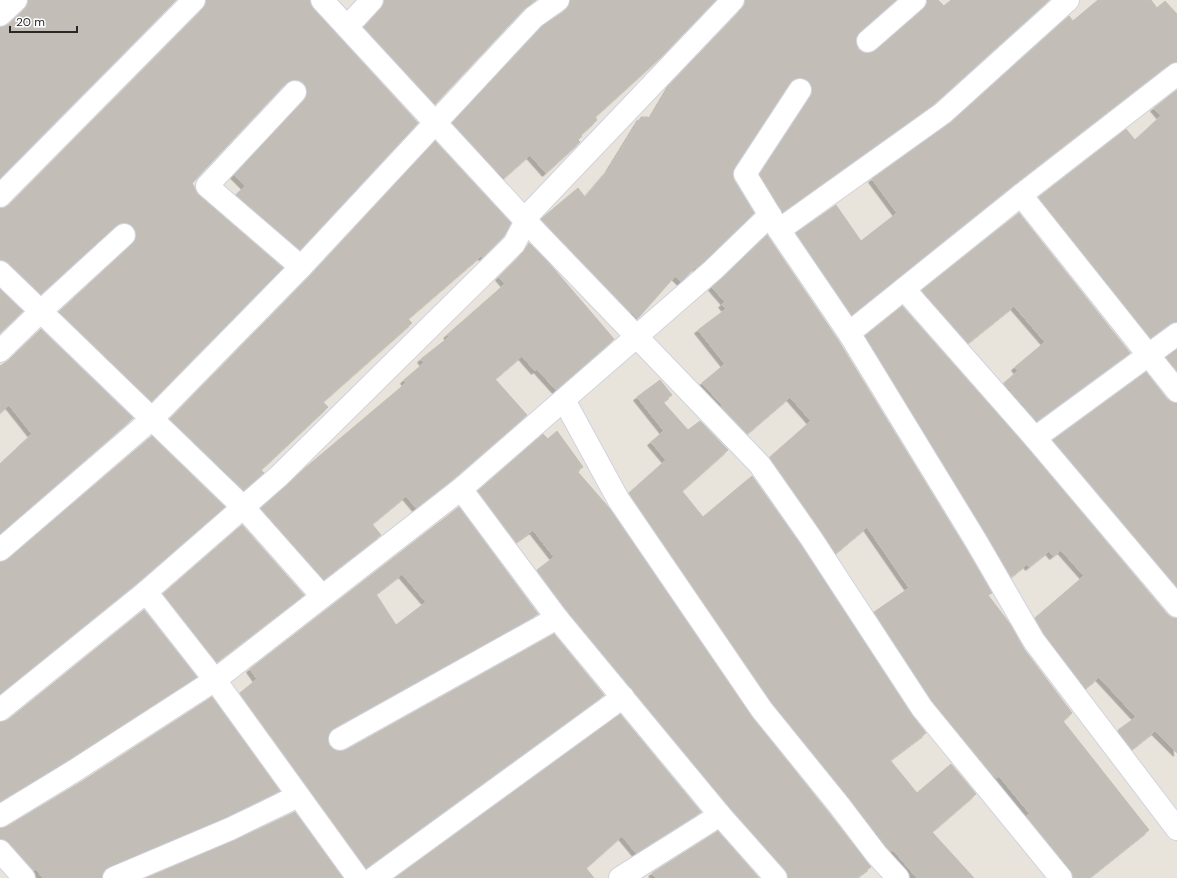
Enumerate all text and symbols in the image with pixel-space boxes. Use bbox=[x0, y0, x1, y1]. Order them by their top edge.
scale bar bbox=[10, 8, 77, 34]
text: 20 m bbox=[16, 14, 45, 30]

